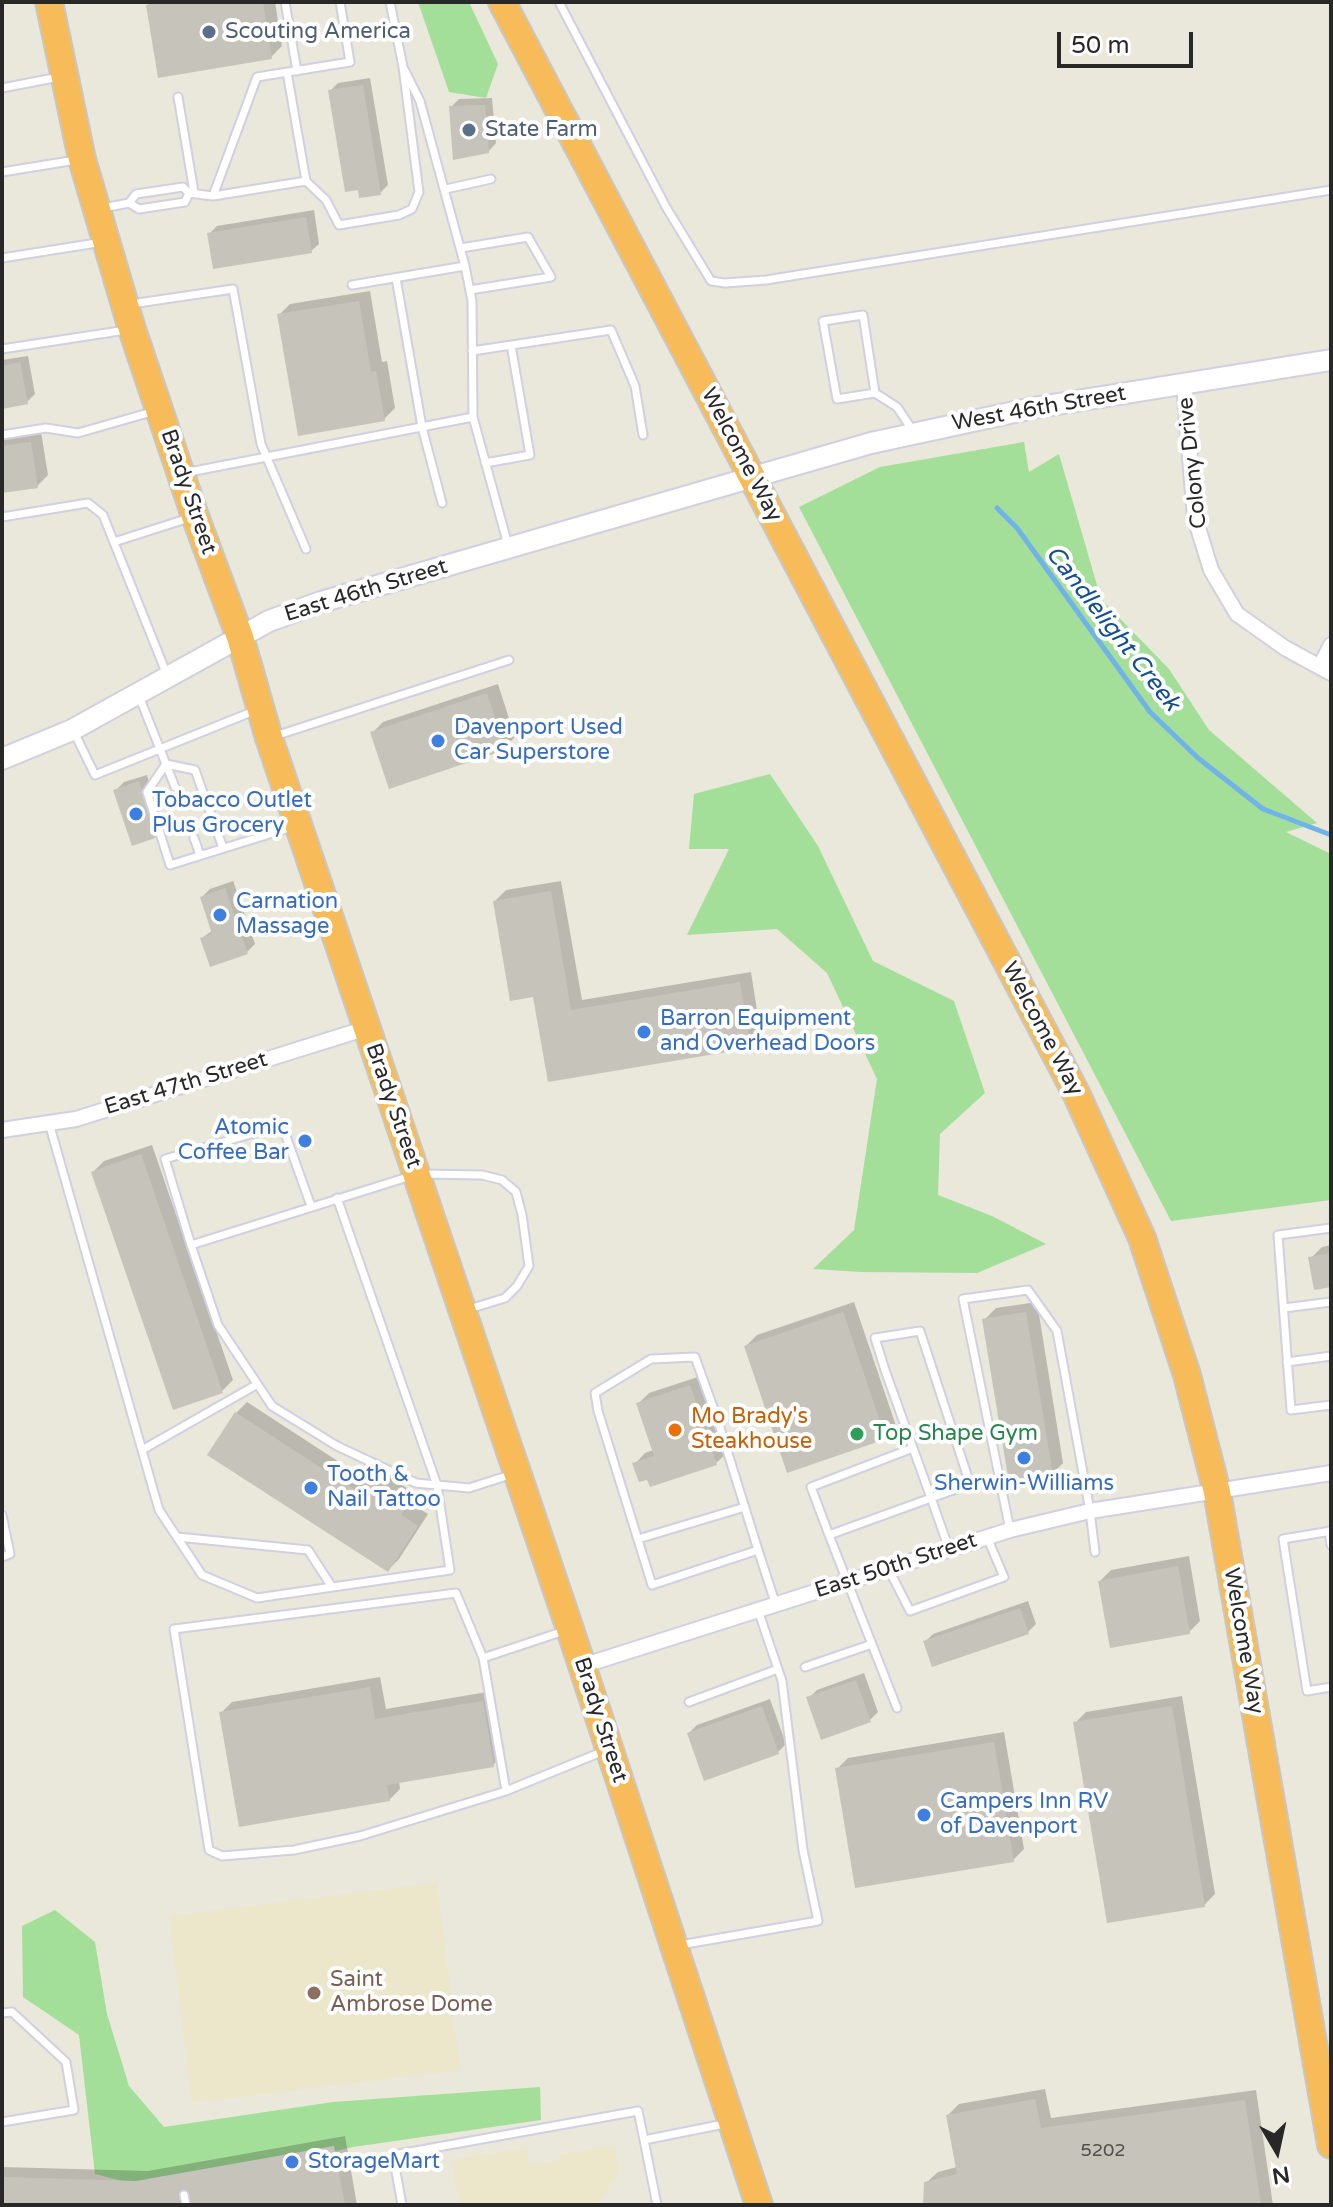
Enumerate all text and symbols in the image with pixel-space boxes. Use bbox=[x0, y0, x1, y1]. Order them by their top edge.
scale bar bbox=[1061, 16, 1197, 66]
place label: Scouting America bbox=[225, 19, 411, 45]
marker: Scouting America bbox=[200, 23, 218, 41]
text: 50 m bbox=[1071, 31, 1129, 60]
place label: State Farm bbox=[485, 117, 598, 143]
marker: State Farm bbox=[460, 121, 478, 139]
street label: West 46th Street bbox=[950, 381, 1128, 437]
street label: Welcome Way bbox=[695, 384, 787, 526]
street label: Colony Drive bbox=[1173, 396, 1213, 530]
street label: Brady Street bbox=[154, 426, 222, 558]
water label: Candlelight Creek bbox=[1038, 541, 1186, 717]
street label: East 46th Street bbox=[281, 554, 451, 628]
place label: Davenport Used Car Superstore bbox=[454, 715, 623, 766]
marker: Davenport Used Car Superstore bbox=[429, 732, 447, 750]
place label: Tobacco Outlet Plus Grocery bbox=[152, 788, 312, 840]
marker: Tobacco Outlet Plus Grocery bbox=[127, 805, 145, 823]
place label: Carnation Massage bbox=[236, 889, 338, 940]
marker: Carnation Massage bbox=[211, 906, 229, 924]
street label: Welcome Way bbox=[996, 958, 1088, 1100]
place label: Barron Equipment and Overhead Doors bbox=[660, 1006, 875, 1058]
marker: Barron Equipment and Overhead Doors bbox=[635, 1023, 653, 1041]
street label: Brady Street bbox=[359, 1040, 427, 1172]
street label: East 47th Street bbox=[101, 1047, 271, 1121]
place label: Atomic Coffee Bar bbox=[178, 1115, 289, 1166]
marker: Atomic Coffee Bar bbox=[296, 1132, 314, 1150]
place label: Mo Brady's Steakhouse bbox=[691, 1404, 812, 1456]
marker: Mo Brady's Steakhouse bbox=[666, 1421, 684, 1439]
place label: Top Shape Gym bbox=[873, 1421, 1038, 1447]
marker: Top Shape Gym bbox=[848, 1425, 866, 1443]
marker: Sherwin-Williams bbox=[1015, 1449, 1033, 1467]
place label: Tooth & Nail Tattoo bbox=[327, 1462, 441, 1514]
place label: Sherwin-Williams bbox=[934, 1471, 1114, 1497]
marker: Tooth & Nail Tattoo bbox=[302, 1479, 320, 1497]
street label: East 50th Street bbox=[812, 1527, 980, 1605]
street label: Welcome Way bbox=[1217, 1566, 1269, 1716]
street label: Brady Street bbox=[567, 1654, 633, 1786]
place label: Campers Inn RV of Davenport bbox=[940, 1789, 1108, 1840]
marker: Campers Inn RV of Davenport bbox=[915, 1806, 933, 1824]
place label: Saint Ambrose Dome bbox=[330, 1967, 493, 2018]
marker: Saint Ambrose Dome bbox=[305, 1984, 323, 2002]
north arrow bbox=[1237, 2111, 1317, 2191]
house number: 5202 bbox=[1080, 2140, 1126, 2162]
place label: StorageMart bbox=[308, 2149, 440, 2175]
marker: StorageMart bbox=[283, 2153, 301, 2171]
text: N bbox=[1270, 2160, 1292, 2189]

